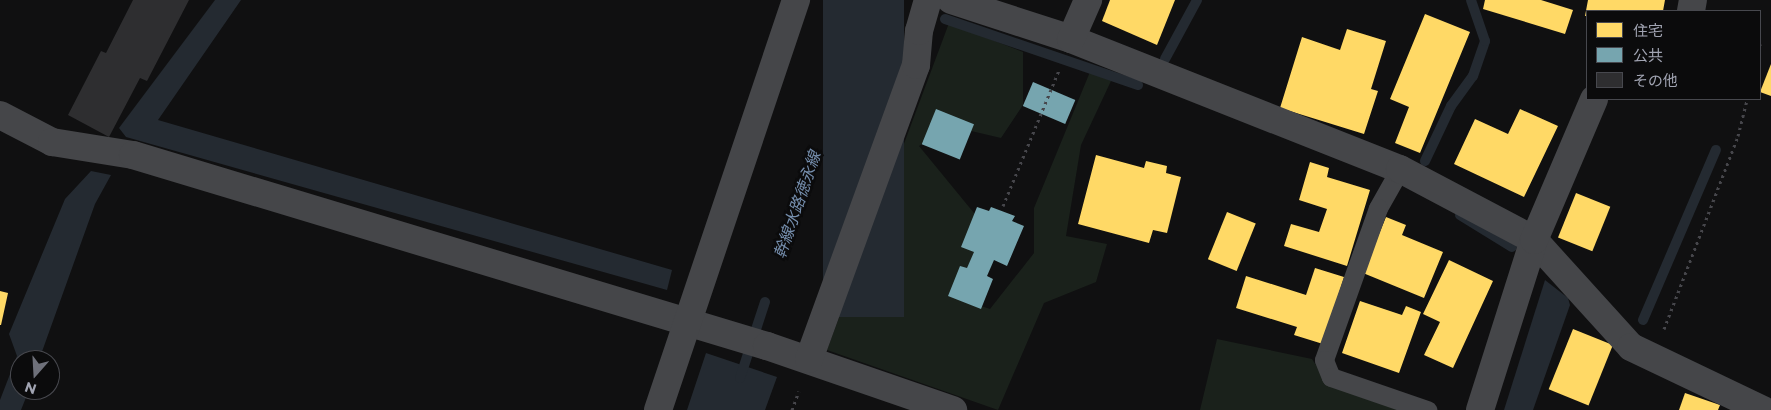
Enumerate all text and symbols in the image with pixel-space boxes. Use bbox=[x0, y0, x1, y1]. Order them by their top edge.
legend bbox=[1586, 10, 1761, 100]
text: 住宅 bbox=[1633, 21, 1663, 40]
text: 公共 bbox=[1633, 46, 1663, 65]
text: その他 bbox=[1633, 71, 1678, 90]
water label: 幹線水路徳永線 bbox=[771, 149, 825, 261]
north arrow bbox=[10, 350, 60, 400]
text: N bbox=[22, 378, 39, 399]

